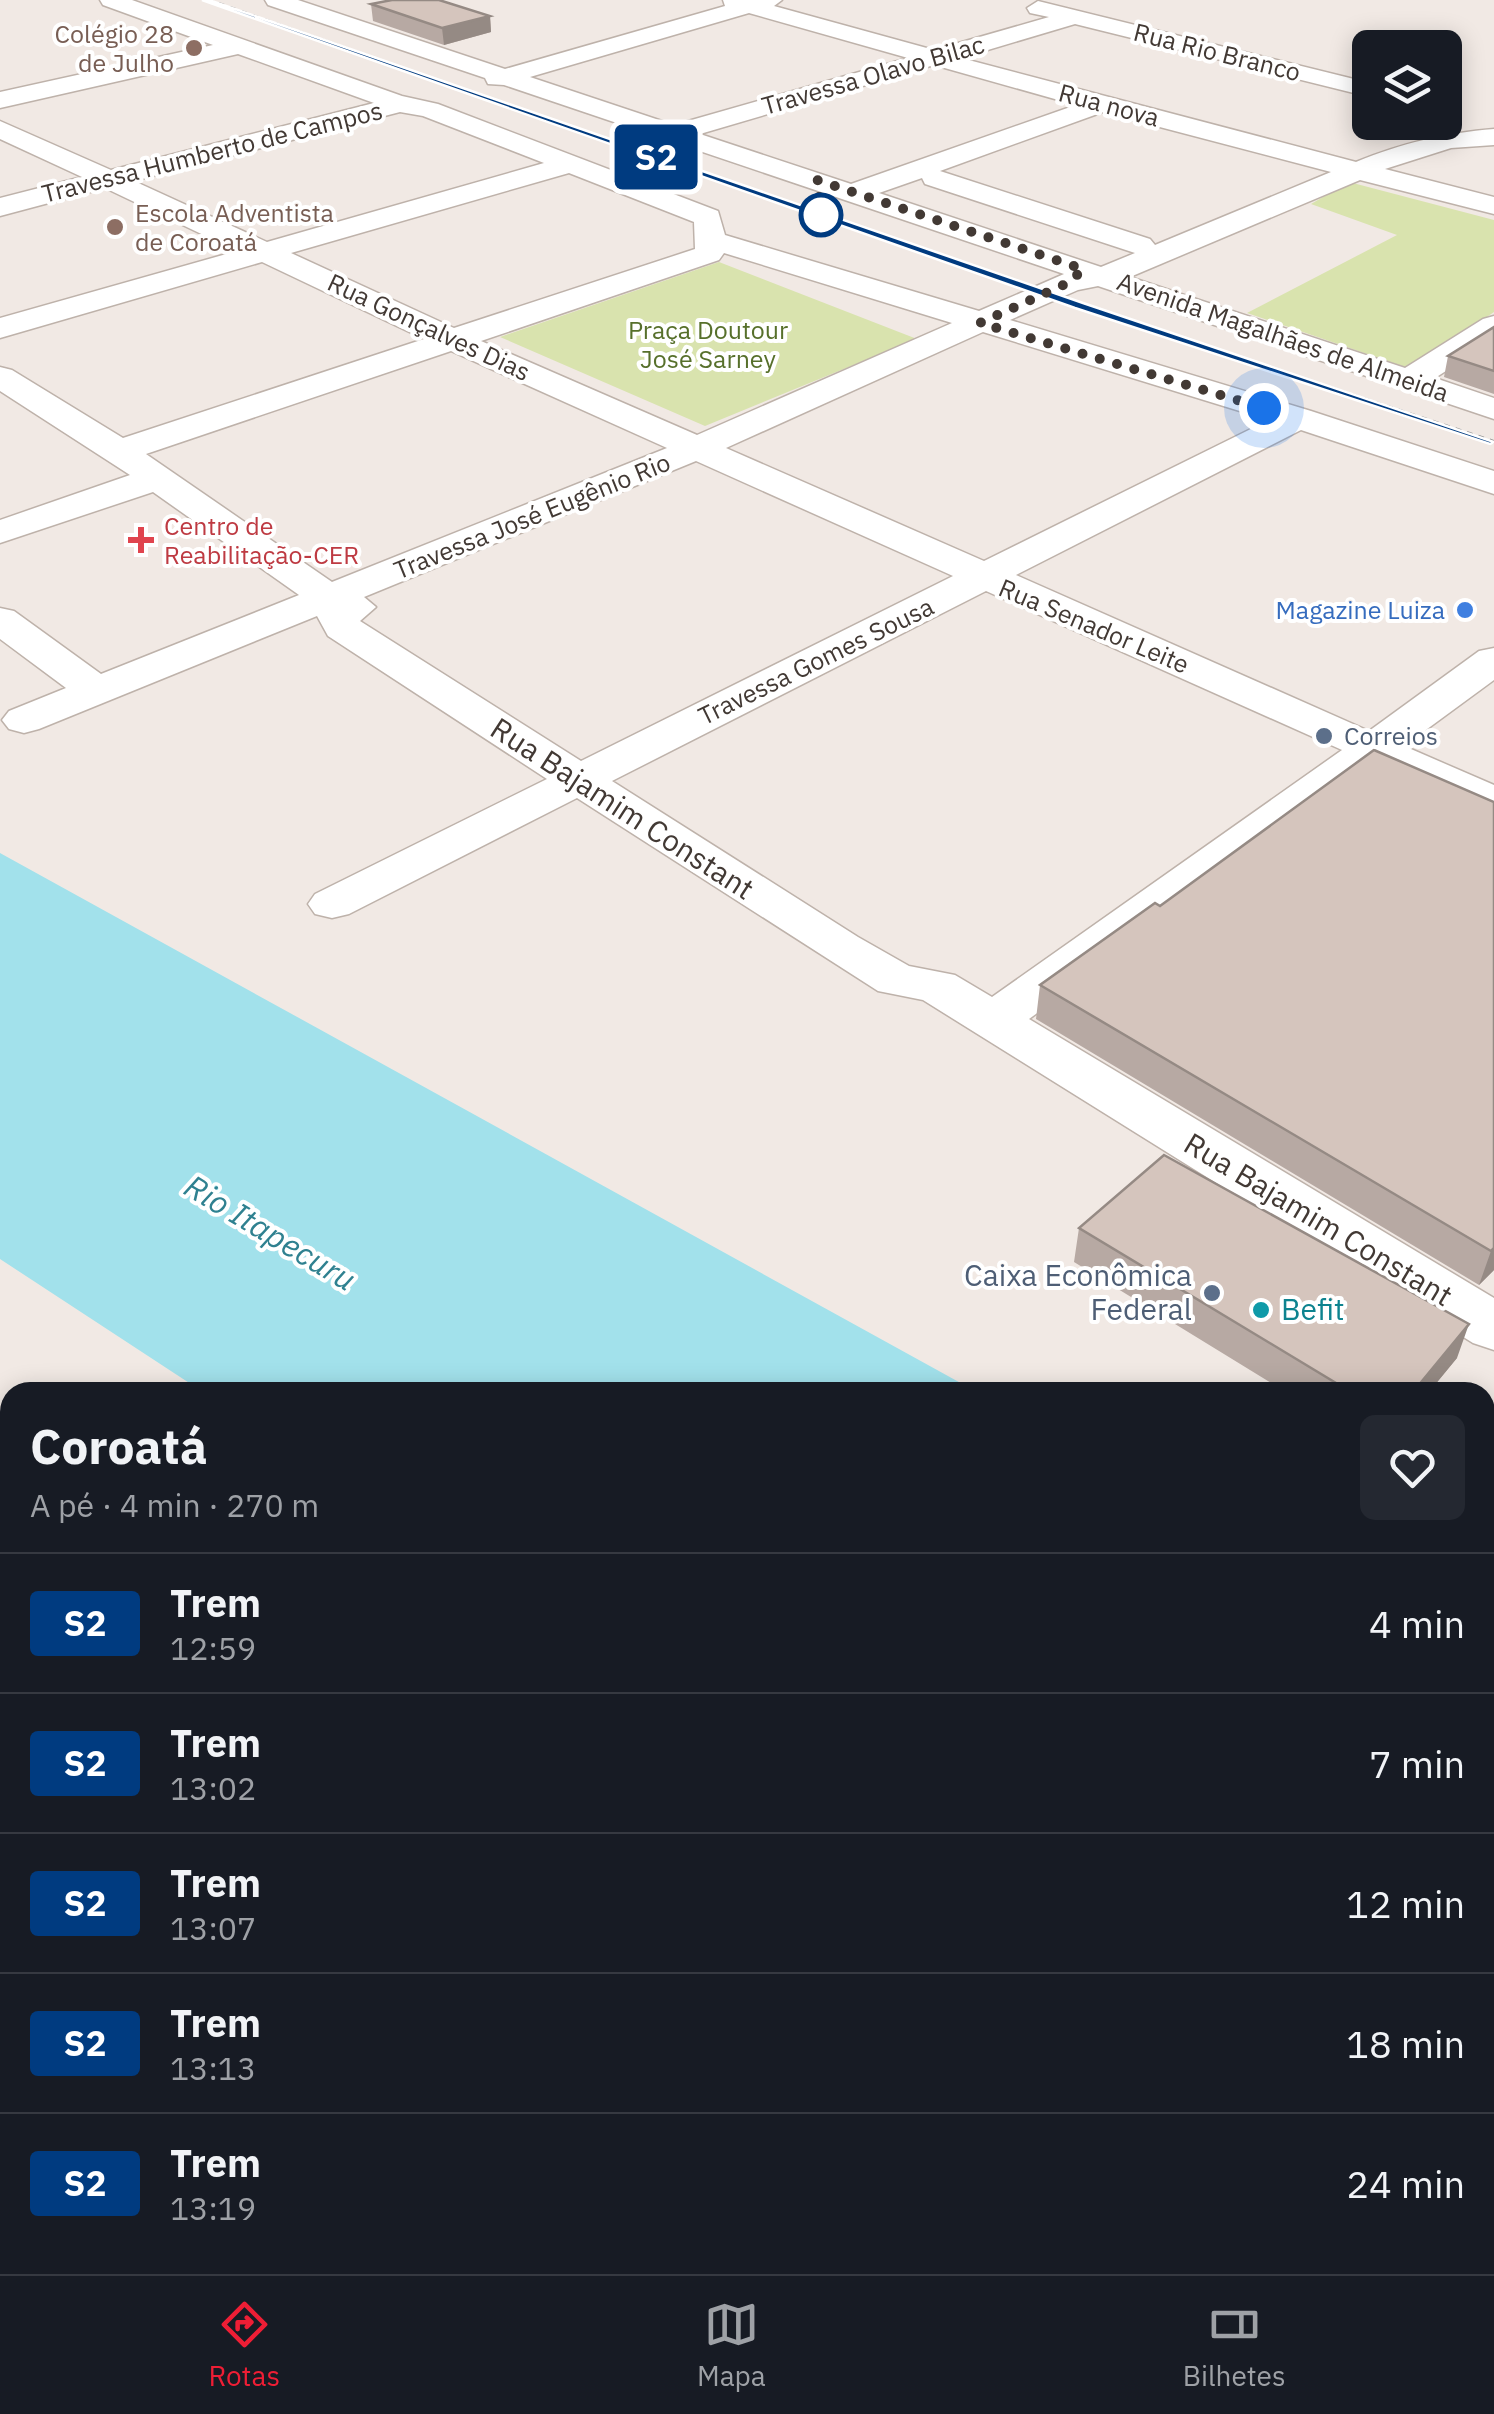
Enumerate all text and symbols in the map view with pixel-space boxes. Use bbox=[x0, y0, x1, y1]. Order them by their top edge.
street label: Rua Rio Branco bbox=[1130, 15, 1304, 88]
place label: Colégio 28 de Julho bbox=[55, 17, 174, 79]
street label: Travessa Olavo Bilac bbox=[758, 27, 988, 122]
map controls bbox=[1352, 30, 1462, 140]
button: layers bbox=[1352, 30, 1462, 140]
marker: Colégio 28 de Julho bbox=[183, 37, 205, 59]
street label: Rua nova bbox=[1055, 75, 1163, 134]
street label: Travessa Humberto de Campos bbox=[38, 93, 386, 210]
line badge: S2 bbox=[611, 124, 701, 190]
text: S2 bbox=[635, 134, 677, 180]
unlabelled marker bbox=[800, 194, 842, 236]
place label: Escola Adventista de Coroatá bbox=[135, 196, 334, 258]
marker: Escola Adventista de Coroatá bbox=[104, 216, 126, 238]
street label: Avenida Magalhães de Almeida bbox=[1113, 264, 1453, 409]
street label: Rua Gonçalves Dias bbox=[323, 265, 536, 388]
park label: Praça Doutour José Sarney bbox=[628, 313, 788, 375]
your location bbox=[1239, 383, 1289, 433]
street label: Travessa José Eugênio Rio bbox=[389, 445, 675, 586]
place label: Centro de Reabilitação-CER bbox=[164, 509, 359, 571]
marker: Centro de Reabilitação-CER bbox=[128, 527, 154, 553]
street label: Rua Senador Leite bbox=[994, 571, 1194, 680]
street label: Travessa Gomes Sousa bbox=[693, 589, 939, 732]
place label: Magazine Luiza bbox=[1276, 593, 1445, 626]
marker: Magazine Luiza bbox=[1454, 599, 1476, 621]
street label: Rua Bajamim Constant bbox=[484, 708, 762, 908]
place label: Correios bbox=[1344, 719, 1438, 752]
marker: Correios bbox=[1313, 725, 1335, 747]
street label: Rua Bajamim Constant bbox=[1177, 1123, 1460, 1314]
water label: Rio Itapecuru bbox=[177, 1165, 364, 1300]
place label: Caixa Econômica Federal bbox=[964, 1255, 1192, 1328]
marker: Caixa Econômica Federal bbox=[1201, 1282, 1223, 1304]
place label: Befit bbox=[1281, 1289, 1345, 1328]
marker: Befit bbox=[1250, 1299, 1272, 1321]
text: Coroatá bbox=[30, 1415, 207, 1477]
button: heart bbox=[1360, 1415, 1465, 1520]
text: A pé · 4 min · 270 m bbox=[30, 1484, 319, 1526]
text: Trem bbox=[170, 1578, 261, 1627]
text: 4 min bbox=[1369, 1599, 1465, 1648]
text: S2 bbox=[64, 1600, 106, 1646]
text: 12:59 bbox=[170, 1627, 256, 1669]
text: Trem bbox=[170, 1718, 261, 1767]
text: 7 min bbox=[1369, 1739, 1465, 1788]
text: S2 bbox=[64, 1740, 106, 1786]
text: 13:02 bbox=[170, 1767, 256, 1809]
text: Trem bbox=[170, 1858, 261, 1907]
text: 12 min bbox=[1346, 1879, 1465, 1928]
text: S2 bbox=[64, 1880, 106, 1926]
text: 13:07 bbox=[170, 1907, 256, 1949]
text: Trem bbox=[170, 1998, 261, 2047]
text: 18 min bbox=[1346, 2019, 1465, 2068]
text: S2 bbox=[64, 2020, 106, 2066]
text: 13:13 bbox=[170, 2047, 256, 2089]
text: Trem bbox=[170, 2138, 261, 2187]
text: 24 min bbox=[1346, 2159, 1465, 2208]
text: S2 bbox=[64, 2160, 106, 2206]
text: 13:19 bbox=[170, 2187, 256, 2229]
tab: Rotas bbox=[208, 2297, 280, 2394]
tab: Mapa bbox=[697, 2297, 766, 2394]
tab: Bilhetes bbox=[1183, 2297, 1286, 2394]

